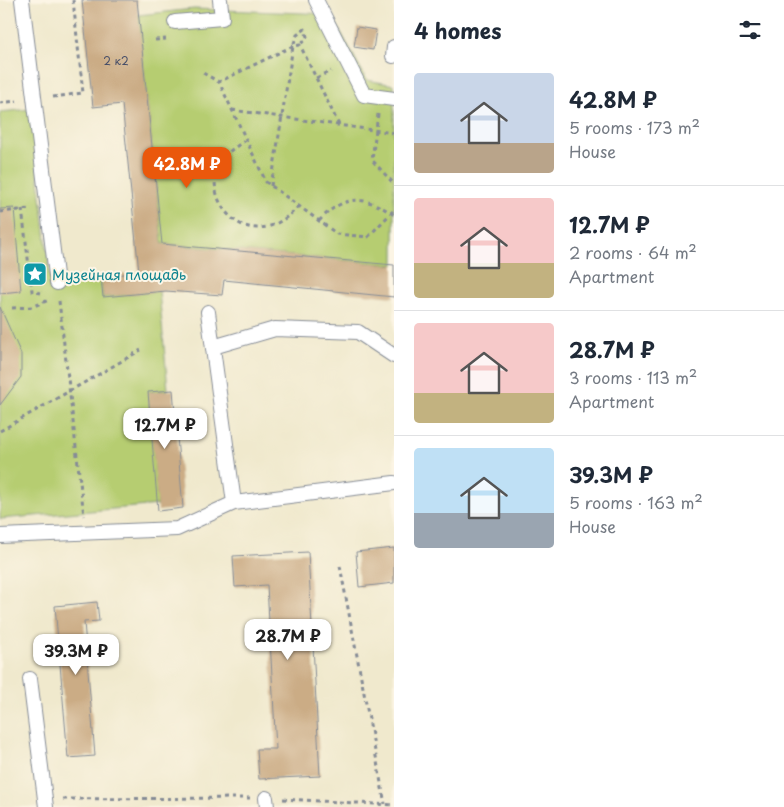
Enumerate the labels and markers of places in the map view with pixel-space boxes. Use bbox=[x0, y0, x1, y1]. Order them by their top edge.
pin: 42.8M ₽ bbox=[141, 146, 233, 189]
place icon: Музейная площадь bbox=[22, 261, 48, 287]
place label: Музейная площадь bbox=[52, 264, 186, 285]
pin: 12.7M ₽ bbox=[119, 408, 211, 450]
pin: 28.7M ₽ bbox=[242, 618, 334, 661]
pin: 39.3M ₽ bbox=[30, 634, 122, 676]

